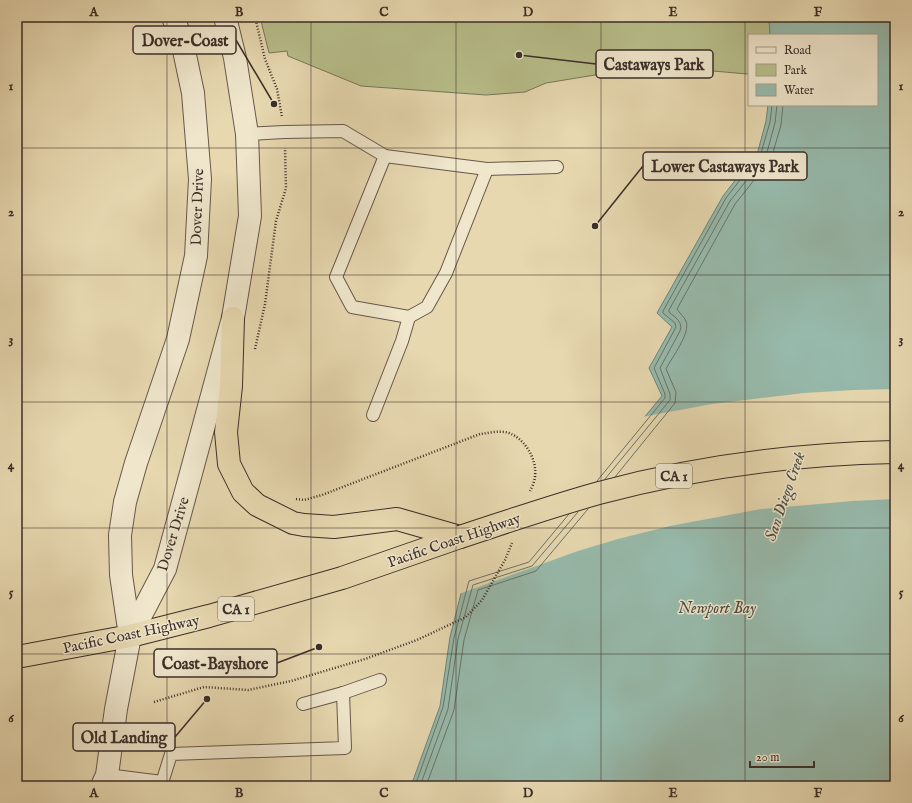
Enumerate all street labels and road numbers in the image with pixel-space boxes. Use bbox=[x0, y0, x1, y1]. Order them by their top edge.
street label: Dover Drive bbox=[187, 168, 208, 246]
road number: CA 1 bbox=[656, 464, 692, 488]
street label: Dover Drive bbox=[153, 494, 194, 574]
street label: Pacific Coast Highway bbox=[385, 509, 524, 572]
road number: CA 1 bbox=[218, 597, 254, 621]
street label: Pacific Coast Highway bbox=[61, 611, 202, 658]

